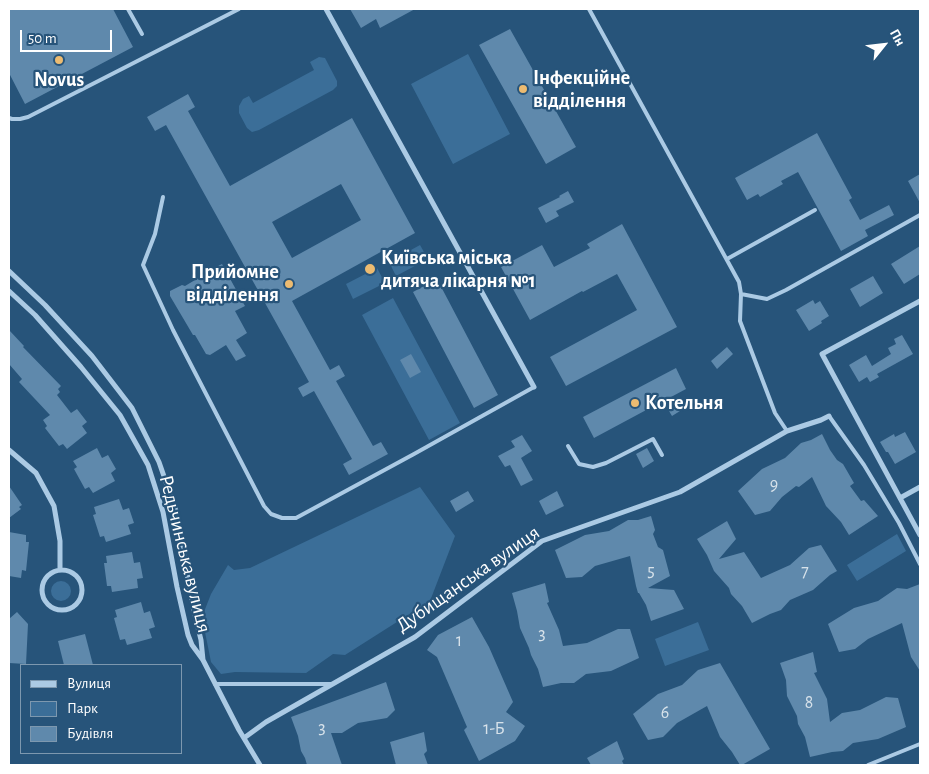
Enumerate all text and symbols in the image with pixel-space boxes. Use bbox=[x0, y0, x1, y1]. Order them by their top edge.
scale bar bbox=[22, 20, 115, 52]
north arrow bbox=[859, 20, 909, 70]
text: Пн bbox=[887, 27, 907, 49]
text: 50 m bbox=[28, 31, 57, 46]
marker: Novus bbox=[53, 54, 65, 66]
place label: Інфекційне відділення bbox=[533, 66, 630, 113]
place label: Novus bbox=[34, 68, 84, 92]
marker: Інфекційне відділення bbox=[517, 83, 529, 95]
place label: Київська міська дитяча лікарня №1 bbox=[381, 246, 536, 293]
place label: Прийомне відділення bbox=[186, 260, 279, 307]
marker: Київська міська дитяча лікарня №1 bbox=[363, 262, 377, 276]
marker: Прийомне відділення bbox=[283, 278, 295, 290]
place label: Котельня bbox=[645, 391, 723, 415]
marker: Котельня bbox=[629, 397, 641, 409]
street label: Редьчинська вулиця bbox=[154, 473, 216, 635]
house number: 9 bbox=[770, 474, 778, 496]
street label: Дубищанська вулиця bbox=[392, 520, 544, 638]
house number: 5 bbox=[647, 560, 655, 582]
house number: 7 bbox=[801, 561, 809, 583]
house number: 3 bbox=[538, 623, 546, 645]
house number: 1 bbox=[456, 630, 462, 652]
legend bbox=[20, 664, 182, 754]
text: Вулиця bbox=[67, 676, 111, 691]
house number: 8 bbox=[805, 692, 813, 714]
text: Парк bbox=[67, 701, 98, 716]
house number: 6 bbox=[661, 702, 669, 724]
house number: 3 bbox=[318, 717, 326, 739]
house number: 1-Б bbox=[483, 718, 505, 740]
text: Будівля bbox=[67, 726, 113, 741]

